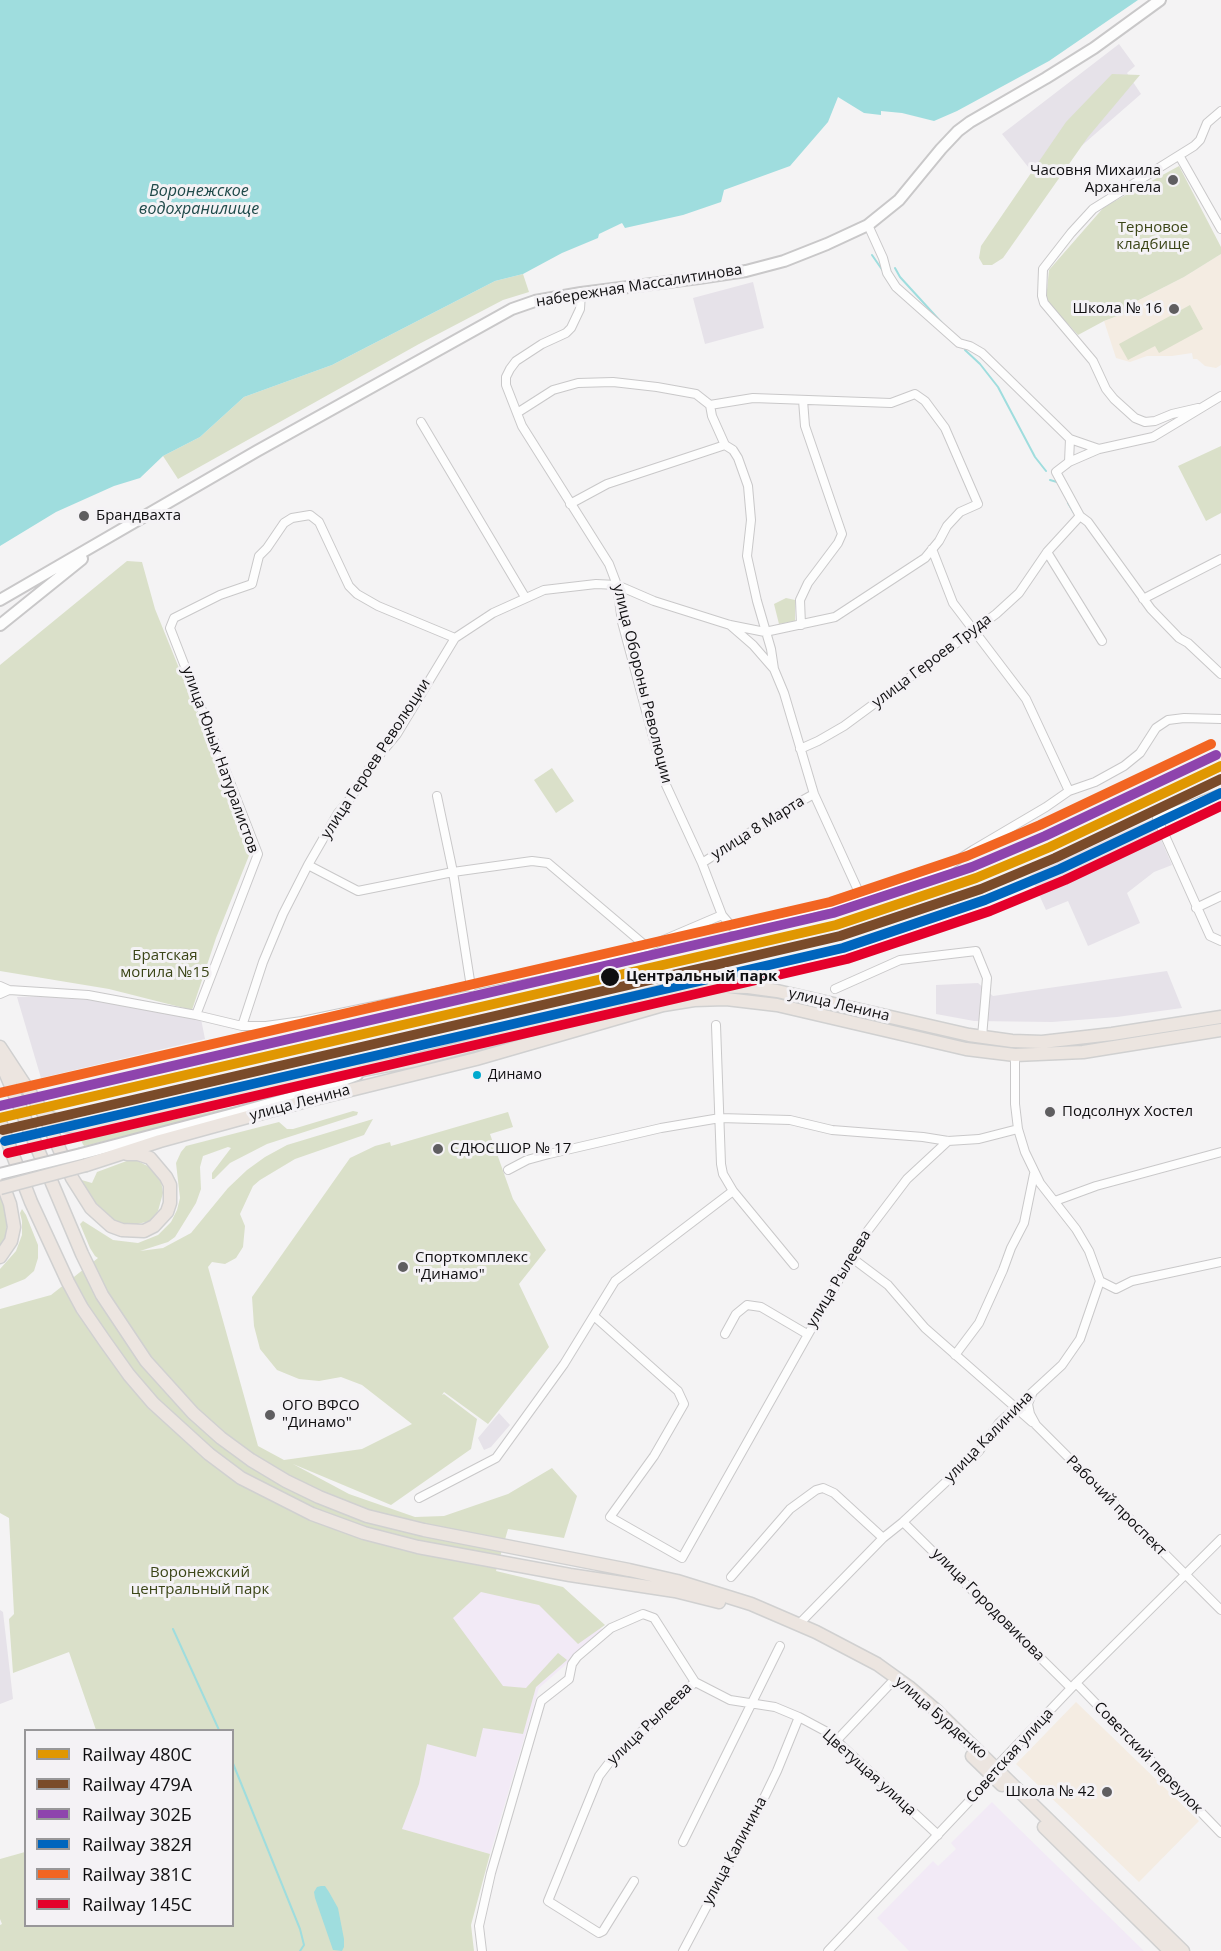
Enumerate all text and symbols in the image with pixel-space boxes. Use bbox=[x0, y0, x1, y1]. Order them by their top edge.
place label: Часовня Михаила Архангела bbox=[1030, 162, 1161, 197]
marker: Часовня Михаила Архангела bbox=[1166, 173, 1180, 187]
water label: Воронежское водохранилище bbox=[139, 181, 259, 219]
park label: Терновое кладбище bbox=[1116, 219, 1190, 254]
street label: набережная Массалитинова bbox=[535, 261, 743, 311]
place label: Школа № 16 bbox=[1073, 300, 1162, 318]
marker: Школа № 16 bbox=[1167, 302, 1181, 316]
place label: Брандвахта bbox=[96, 507, 181, 525]
marker: Брандвахта bbox=[77, 509, 91, 523]
street label: улица Обороны Революции bbox=[609, 583, 675, 785]
street label: улица Героев Труда bbox=[869, 610, 995, 712]
street label: улица Юных Натуралистов bbox=[178, 664, 262, 856]
street label: улица Героев Революции bbox=[317, 676, 435, 842]
street label: улица 8 Марта bbox=[708, 792, 808, 864]
park label: Братская могила №15 bbox=[120, 947, 210, 982]
marker: Центральный парк bbox=[599, 966, 621, 988]
place label: Центральный парк bbox=[626, 968, 777, 986]
street label: улица Ленина bbox=[787, 985, 891, 1025]
place label: Динамо bbox=[488, 1067, 542, 1083]
marker: Динамо bbox=[471, 1069, 483, 1081]
street label: улица Ленина bbox=[248, 1081, 352, 1125]
place label: Подсолнух Хостел bbox=[1062, 1103, 1193, 1121]
marker: Подсолнух Хостел bbox=[1043, 1105, 1057, 1119]
place label: СДЮСШОР № 17 bbox=[450, 1140, 571, 1158]
marker: СДЮСШОР № 17 bbox=[431, 1142, 445, 1156]
street label: улица Рылеева bbox=[803, 1227, 875, 1331]
place label: Спорткомплекс "Динамо" bbox=[415, 1249, 528, 1284]
marker: Спорткомплекс "Динамо" bbox=[396, 1260, 410, 1274]
street label: улица Калинина bbox=[941, 1388, 1037, 1486]
place label: ОГО ВФСО "Динамо" bbox=[282, 1397, 360, 1432]
marker: ОГО ВФСО "Динамо" bbox=[263, 1408, 277, 1422]
street label: Рабочий проспект bbox=[1062, 1452, 1170, 1560]
street label: улица Городовикова bbox=[928, 1545, 1048, 1665]
park label: Воронежский центральный парк bbox=[131, 1564, 269, 1599]
street label: улица Бурденко bbox=[891, 1673, 991, 1763]
street label: улица Рылеева bbox=[604, 1679, 696, 1769]
street label: Советский переулок bbox=[1090, 1698, 1206, 1818]
street label: Советская улица bbox=[963, 1705, 1057, 1807]
street label: Цветущая улица bbox=[818, 1726, 920, 1820]
legend bbox=[24, 1729, 234, 1927]
text: Railway 480С bbox=[82, 1742, 192, 1766]
text: Railway 479А bbox=[82, 1772, 192, 1796]
place label: Школа № 42 bbox=[1006, 1783, 1095, 1801]
marker: Школа № 42 bbox=[1100, 1785, 1114, 1799]
street label: улица Калинина bbox=[699, 1794, 771, 1908]
text: Railway 302Б bbox=[82, 1802, 192, 1826]
text: Railway 382Я bbox=[82, 1832, 192, 1856]
text: Railway 381С bbox=[82, 1862, 192, 1886]
text: Railway 145С bbox=[82, 1892, 192, 1916]

